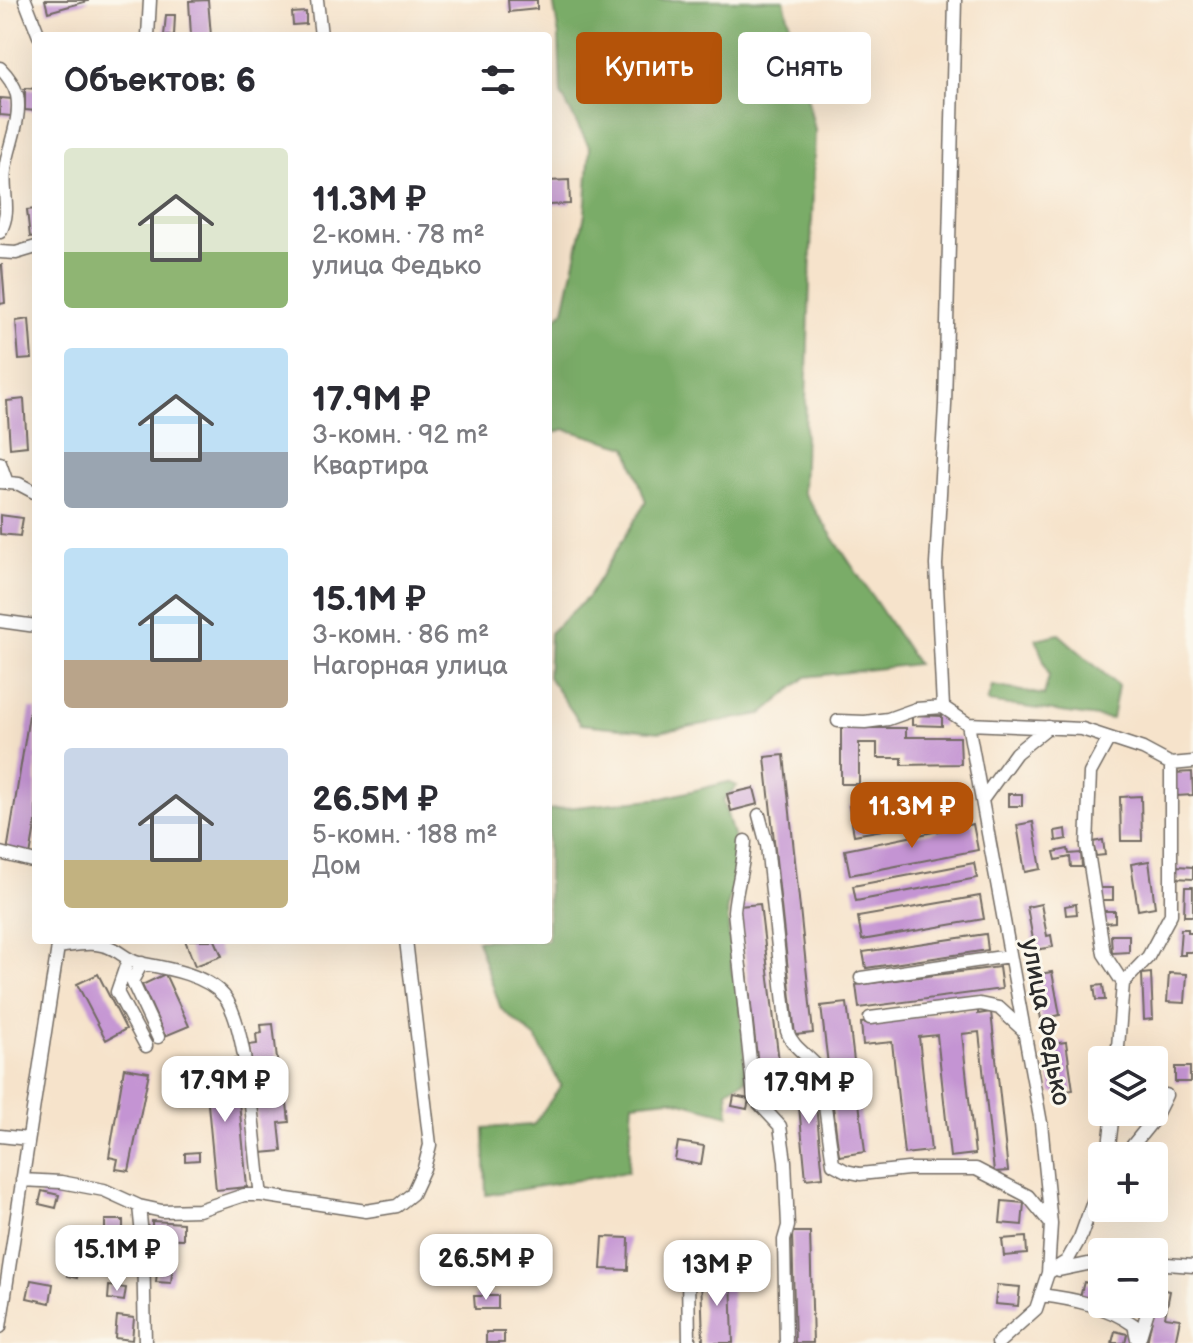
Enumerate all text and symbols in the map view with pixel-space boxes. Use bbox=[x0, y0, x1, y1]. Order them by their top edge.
chip: Купить bbox=[576, 32, 722, 104]
chip: Снять bbox=[738, 32, 871, 104]
icon: filters bbox=[476, 58, 520, 102]
text: Объектов: 6 bbox=[64, 60, 256, 101]
text: 11.3M ₽ bbox=[312, 179, 426, 220]
icon: home bbox=[128, 180, 224, 276]
text: 2-комн. · 78 m² bbox=[312, 220, 485, 251]
text: улица Федько bbox=[312, 251, 481, 282]
text: 17.9M ₽ bbox=[312, 379, 431, 420]
icon: home bbox=[128, 380, 224, 476]
text: 3-комн. · 92 m² bbox=[312, 420, 488, 451]
text: Квартира bbox=[312, 451, 429, 482]
text: 15.1M ₽ bbox=[312, 579, 426, 620]
icon: home bbox=[128, 580, 224, 676]
text: 3-комн. · 86 m² bbox=[312, 620, 489, 651]
text: Нагорная улица bbox=[312, 651, 508, 682]
text: 26.5M ₽ bbox=[312, 779, 438, 820]
icon: home bbox=[128, 780, 224, 876]
pin: 11.3M ₽ bbox=[838, 782, 986, 850]
text: 11.3M ₽ bbox=[868, 792, 956, 823]
text: 5-комн. · 188 m² bbox=[312, 820, 497, 851]
text: Дом bbox=[312, 851, 361, 882]
street label: улица Федько bbox=[1014, 936, 1076, 1108]
map controls bbox=[1088, 1046, 1168, 1318]
button: layers bbox=[1088, 1046, 1168, 1126]
pin: 17.9M ₽ bbox=[151, 1056, 299, 1124]
pin: 17.9M ₽ bbox=[735, 1058, 883, 1126]
text: 17.9M ₽ bbox=[180, 1066, 270, 1097]
text: 17.9M ₽ bbox=[764, 1068, 854, 1099]
button: + bbox=[1088, 1142, 1168, 1222]
pin: 15.1M ₽ bbox=[43, 1225, 191, 1293]
pin: 26.5M ₽ bbox=[412, 1234, 560, 1302]
text: 15.1M ₽ bbox=[73, 1235, 161, 1266]
button: − bbox=[1088, 1238, 1168, 1318]
pin: 13M ₽ bbox=[661, 1240, 773, 1308]
text: 26.5M ₽ bbox=[438, 1244, 534, 1275]
text: 13M ₽ bbox=[682, 1250, 752, 1281]

